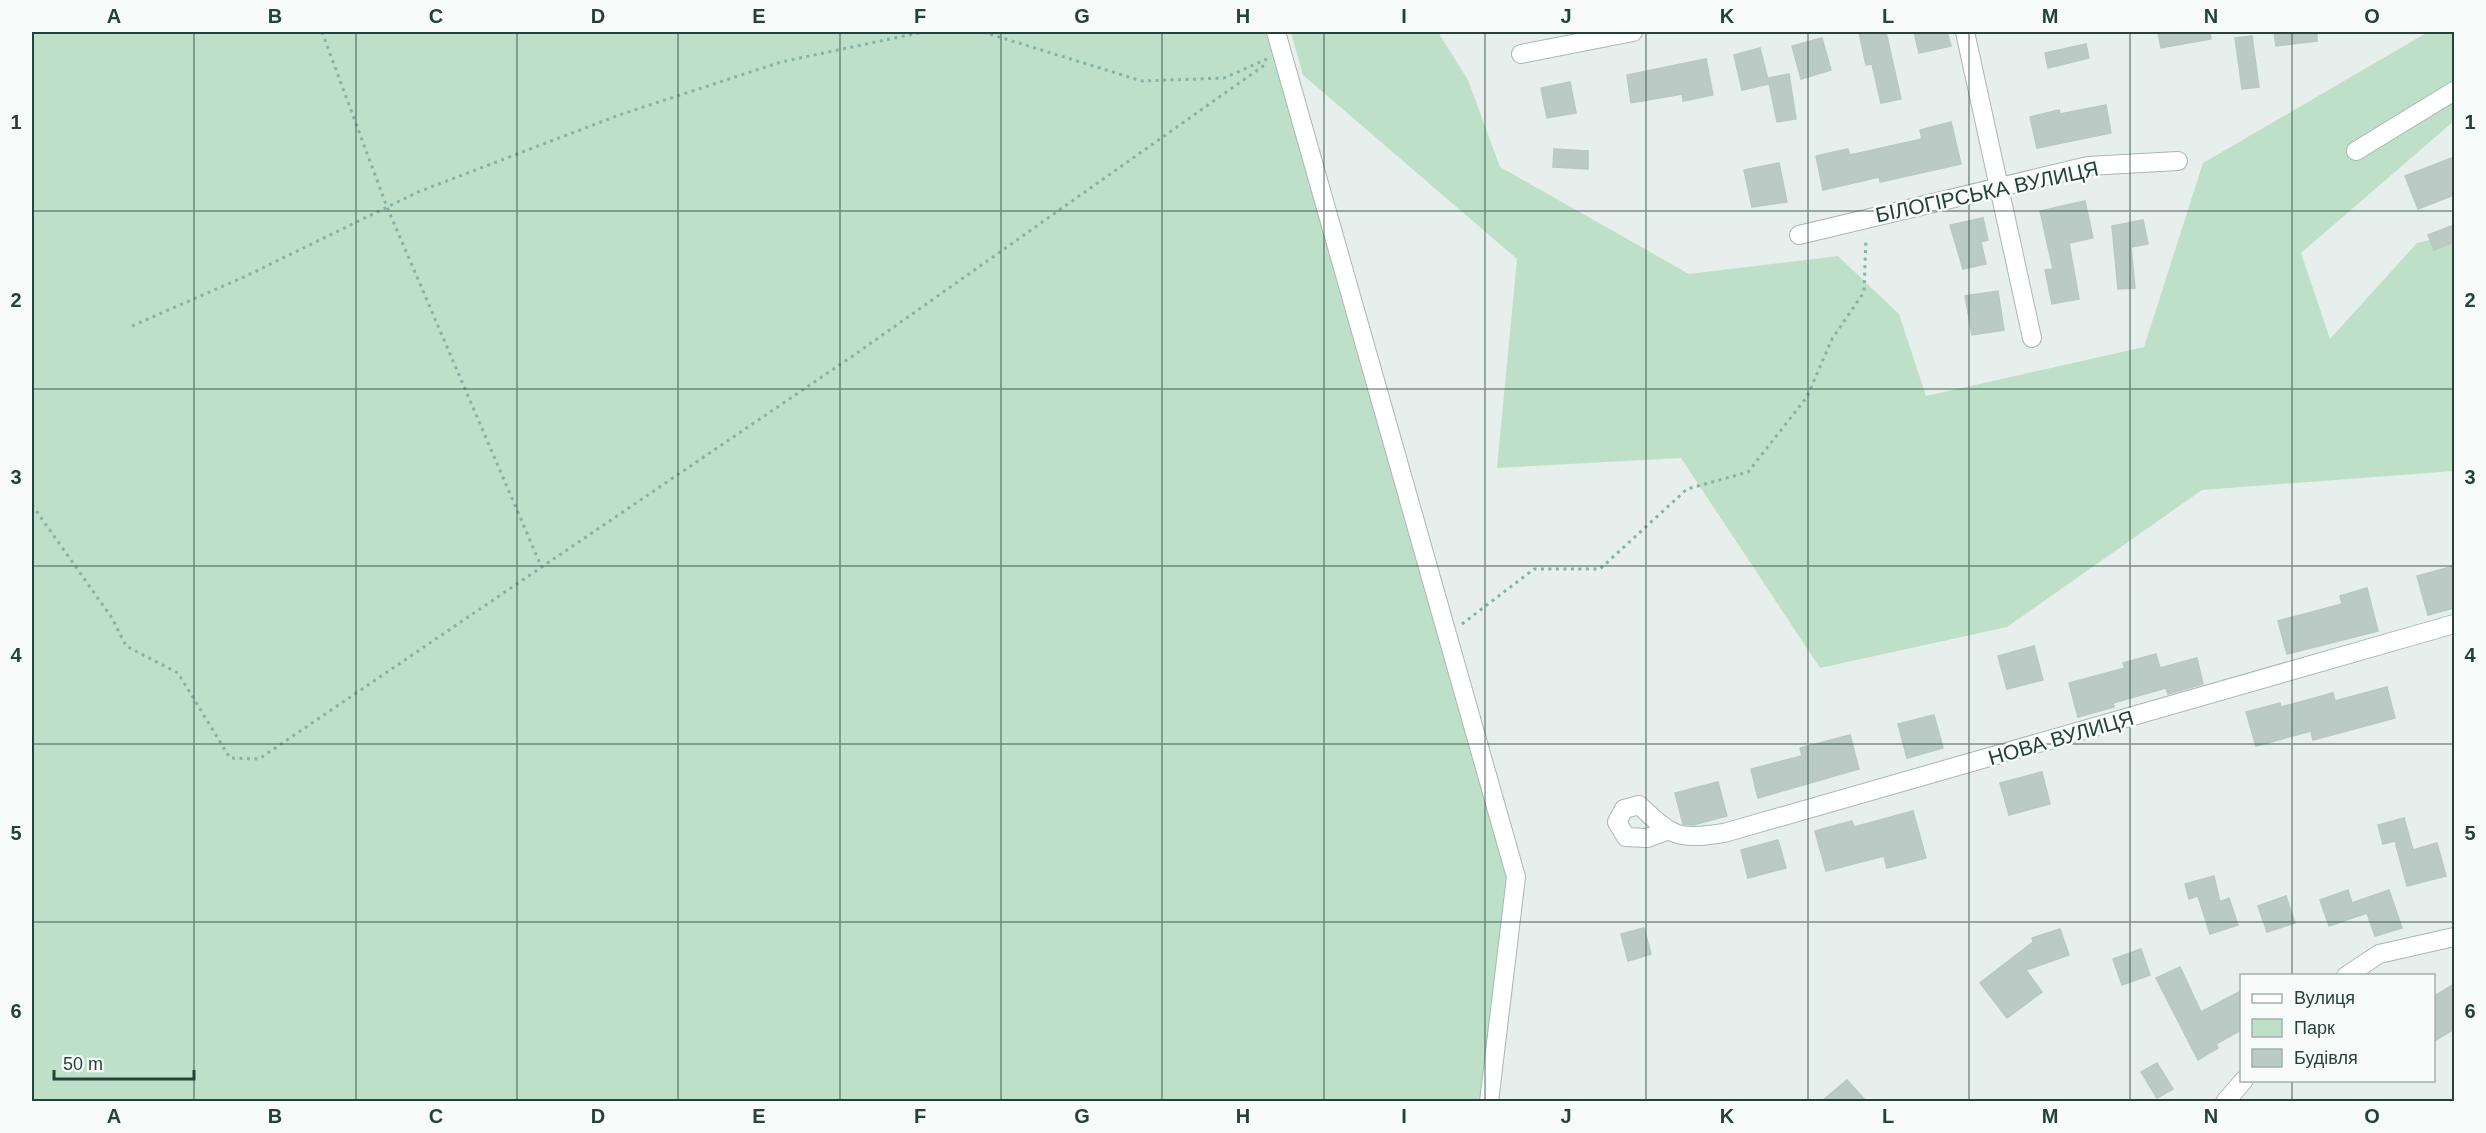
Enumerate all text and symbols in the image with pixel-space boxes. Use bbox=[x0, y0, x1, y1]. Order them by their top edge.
text: A bbox=[107, 5, 121, 27]
text: B bbox=[268, 5, 282, 27]
text: C bbox=[429, 5, 443, 27]
text: D bbox=[591, 5, 605, 27]
text: E bbox=[752, 5, 766, 27]
text: F bbox=[914, 5, 926, 27]
text: G bbox=[1074, 5, 1090, 27]
text: H bbox=[1236, 5, 1250, 27]
text: I bbox=[1401, 5, 1407, 27]
text: J bbox=[1560, 5, 1572, 27]
text: K bbox=[1720, 5, 1735, 27]
text: L bbox=[1882, 5, 1894, 27]
text: M bbox=[2042, 5, 2058, 27]
text: N bbox=[2204, 5, 2218, 27]
text: O bbox=[2364, 5, 2380, 27]
text: 1 bbox=[10, 111, 22, 133]
text: 1 bbox=[2464, 111, 2476, 133]
street label: БІЛОГІРСЬКА ВУЛИЦЯ bbox=[1873, 157, 2100, 226]
text: 2 bbox=[10, 289, 22, 311]
text: 2 bbox=[2464, 289, 2476, 311]
text: 3 bbox=[10, 466, 22, 488]
text: 3 bbox=[2464, 466, 2476, 488]
text: 4 bbox=[10, 644, 22, 666]
text: 4 bbox=[2464, 644, 2476, 666]
street label: НОВА ВУЛИЦЯ bbox=[1986, 706, 2136, 769]
text: 5 bbox=[10, 822, 22, 844]
text: 5 bbox=[2464, 822, 2476, 844]
legend bbox=[2240, 974, 2435, 1082]
text: Вулиця bbox=[2294, 988, 2355, 1008]
text: 6 bbox=[10, 1000, 22, 1022]
text: 6 bbox=[2464, 1000, 2476, 1022]
text: Парк bbox=[2294, 1018, 2335, 1038]
scale bar bbox=[54, 1043, 194, 1081]
text: Будівля bbox=[2294, 1048, 2358, 1068]
text: 50 m bbox=[63, 1054, 103, 1074]
text: A bbox=[107, 1105, 121, 1127]
text: B bbox=[268, 1105, 282, 1127]
text: C bbox=[429, 1105, 443, 1127]
text: D bbox=[591, 1105, 605, 1127]
text: E bbox=[752, 1105, 766, 1127]
text: F bbox=[914, 1105, 926, 1127]
text: G bbox=[1074, 1105, 1090, 1127]
text: H bbox=[1236, 1105, 1250, 1127]
text: I bbox=[1401, 1105, 1407, 1127]
text: J bbox=[1560, 1105, 1572, 1127]
text: K bbox=[1720, 1105, 1735, 1127]
text: L bbox=[1882, 1105, 1894, 1127]
text: M bbox=[2042, 1105, 2058, 1127]
text: N bbox=[2204, 1105, 2218, 1127]
text: O bbox=[2364, 1105, 2380, 1127]

